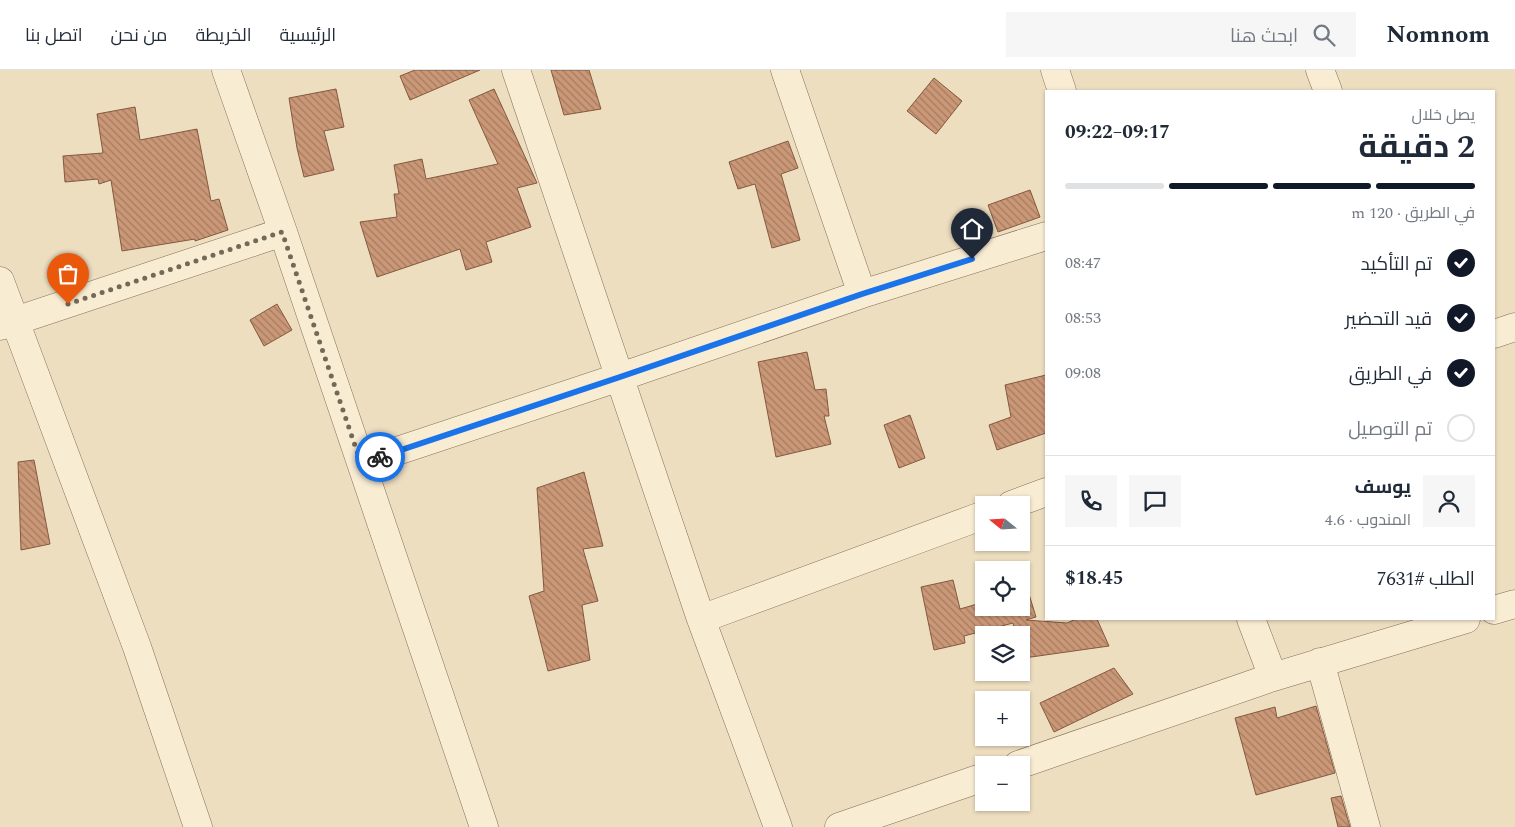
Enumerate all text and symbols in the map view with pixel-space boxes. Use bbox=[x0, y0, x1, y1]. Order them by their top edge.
search box bbox=[1006, 12, 1356, 57]
text: Nomnom bbox=[1386, 17, 1490, 53]
icon: search bbox=[1310, 21, 1338, 49]
text: اتصل بنا bbox=[25, 22, 83, 49]
text: من نحن bbox=[111, 22, 167, 49]
text: الخريطة bbox=[195, 22, 252, 49]
text: الرئيسية bbox=[280, 22, 336, 49]
text: ابحث هنا bbox=[1230, 22, 1298, 51]
text: يصل خلال bbox=[1412, 103, 1475, 127]
text: 09:17–09:22 bbox=[1065, 118, 1170, 147]
text: 2 دقيقة bbox=[1359, 123, 1475, 172]
text: في الطريق · 120 m bbox=[1351, 201, 1475, 225]
pin bbox=[951, 208, 993, 259]
icon: home bbox=[958, 215, 986, 243]
icon: check bbox=[1447, 249, 1475, 277]
text: تم التأكيد bbox=[1361, 250, 1432, 279]
text: 08:47 bbox=[1065, 251, 1101, 275]
pin bbox=[47, 253, 89, 304]
icon: bag bbox=[54, 260, 82, 288]
icon: check bbox=[1447, 304, 1475, 332]
text: قيد التحضير bbox=[1345, 305, 1432, 334]
text: 08:53 bbox=[1065, 306, 1101, 330]
icon: check bbox=[1447, 359, 1475, 387]
text: في الطريق bbox=[1349, 360, 1432, 389]
text: 09:08 bbox=[1065, 361, 1101, 385]
text: تم التوصيل bbox=[1348, 415, 1432, 444]
courier bbox=[355, 432, 405, 482]
icon: bike bbox=[366, 443, 394, 471]
text: يوسف bbox=[1355, 473, 1411, 502]
button: phone bbox=[1065, 475, 1117, 527]
button: chat bbox=[1129, 475, 1181, 527]
button: person bbox=[1423, 475, 1475, 527]
north arrow bbox=[975, 496, 1030, 551]
map controls bbox=[975, 496, 1030, 811]
text: المندوب · 4.6 bbox=[1325, 508, 1411, 532]
button: locate bbox=[975, 561, 1030, 616]
text: $18.45 bbox=[1065, 564, 1123, 593]
text: الطلب #7631 bbox=[1377, 565, 1475, 594]
button: layers bbox=[975, 626, 1030, 681]
button: + bbox=[975, 691, 1030, 746]
button: − bbox=[975, 756, 1030, 811]

